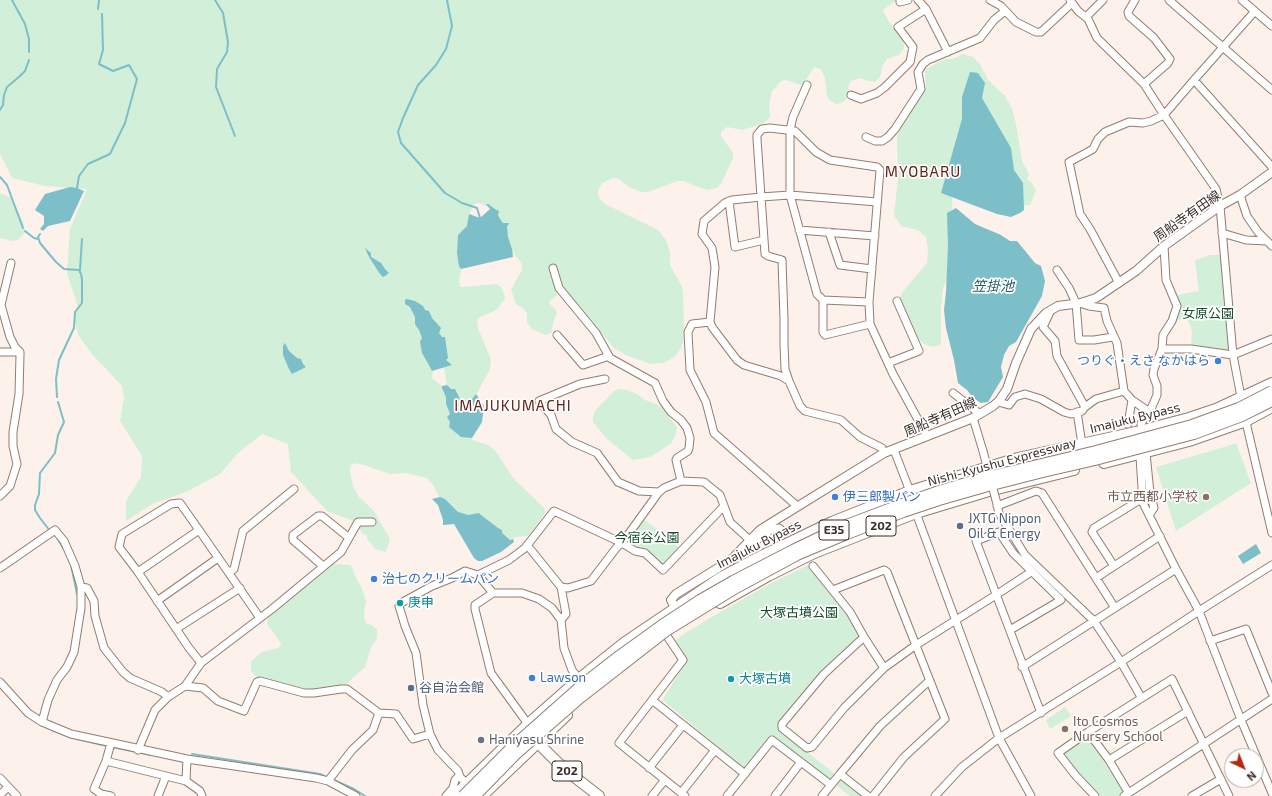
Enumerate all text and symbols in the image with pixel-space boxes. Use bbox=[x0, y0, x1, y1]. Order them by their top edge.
district label: MYOBARU bbox=[885, 163, 961, 181]
street label: 周船寺有田線 bbox=[1151, 187, 1223, 245]
water label: 笠掛池 bbox=[972, 278, 1014, 294]
park label: 女原公園 bbox=[1182, 306, 1234, 322]
place label: つりぐ・えさ なかはら bbox=[1077, 353, 1210, 369]
marker: つりぐ・えさ なかはら bbox=[1213, 356, 1223, 366]
street label: 周船寺有田線 bbox=[901, 394, 979, 440]
district label: IMAJUKUMACHI bbox=[454, 397, 572, 415]
street label: Imajuku Bypass bbox=[1088, 399, 1182, 437]
street label: Nishi-Kyushu Expressway bbox=[926, 435, 1078, 489]
place label: 伊三郎製パン bbox=[843, 489, 921, 505]
place label: 市立西都小学校 bbox=[1107, 489, 1198, 505]
marker: 伊三郎製パン bbox=[830, 492, 840, 502]
marker: 市立西都小学校 bbox=[1201, 492, 1211, 502]
place label: JXTG Nippon Oil & Energy bbox=[968, 511, 1041, 542]
street label: Imajuku Bypass bbox=[714, 516, 804, 572]
road number: 202 bbox=[866, 516, 896, 536]
road number: E35 bbox=[819, 520, 849, 540]
marker: JXTG Nippon Oil & Energy bbox=[955, 521, 965, 531]
park label: 今宿谷公園 bbox=[615, 530, 679, 546]
place label: 治七のクリームパン bbox=[382, 571, 499, 587]
marker: 治七のクリームパン bbox=[369, 574, 379, 584]
place label: 庚申 bbox=[408, 595, 434, 611]
marker: 庚申 bbox=[395, 598, 405, 608]
park label: 大塚古墳公園 bbox=[760, 605, 838, 621]
place label: Lawson bbox=[540, 670, 586, 686]
place label: 大塚古墳 bbox=[739, 671, 791, 687]
marker: Lawson bbox=[527, 673, 537, 683]
marker: 大塚古墳 bbox=[726, 674, 736, 684]
place label: 谷自治会館 bbox=[419, 680, 484, 696]
marker: 谷自治会館 bbox=[406, 683, 416, 693]
place label: Ito Cosmos Nursery School bbox=[1073, 714, 1163, 745]
marker: Ito Cosmos Nursery School bbox=[1060, 724, 1070, 734]
place label: Haniyasu Shrine bbox=[489, 732, 584, 748]
marker: Haniyasu Shrine bbox=[476, 735, 486, 745]
north arrow bbox=[1224, 748, 1264, 788]
road number: 202 bbox=[552, 761, 582, 781]
text: N bbox=[1245, 769, 1259, 784]

